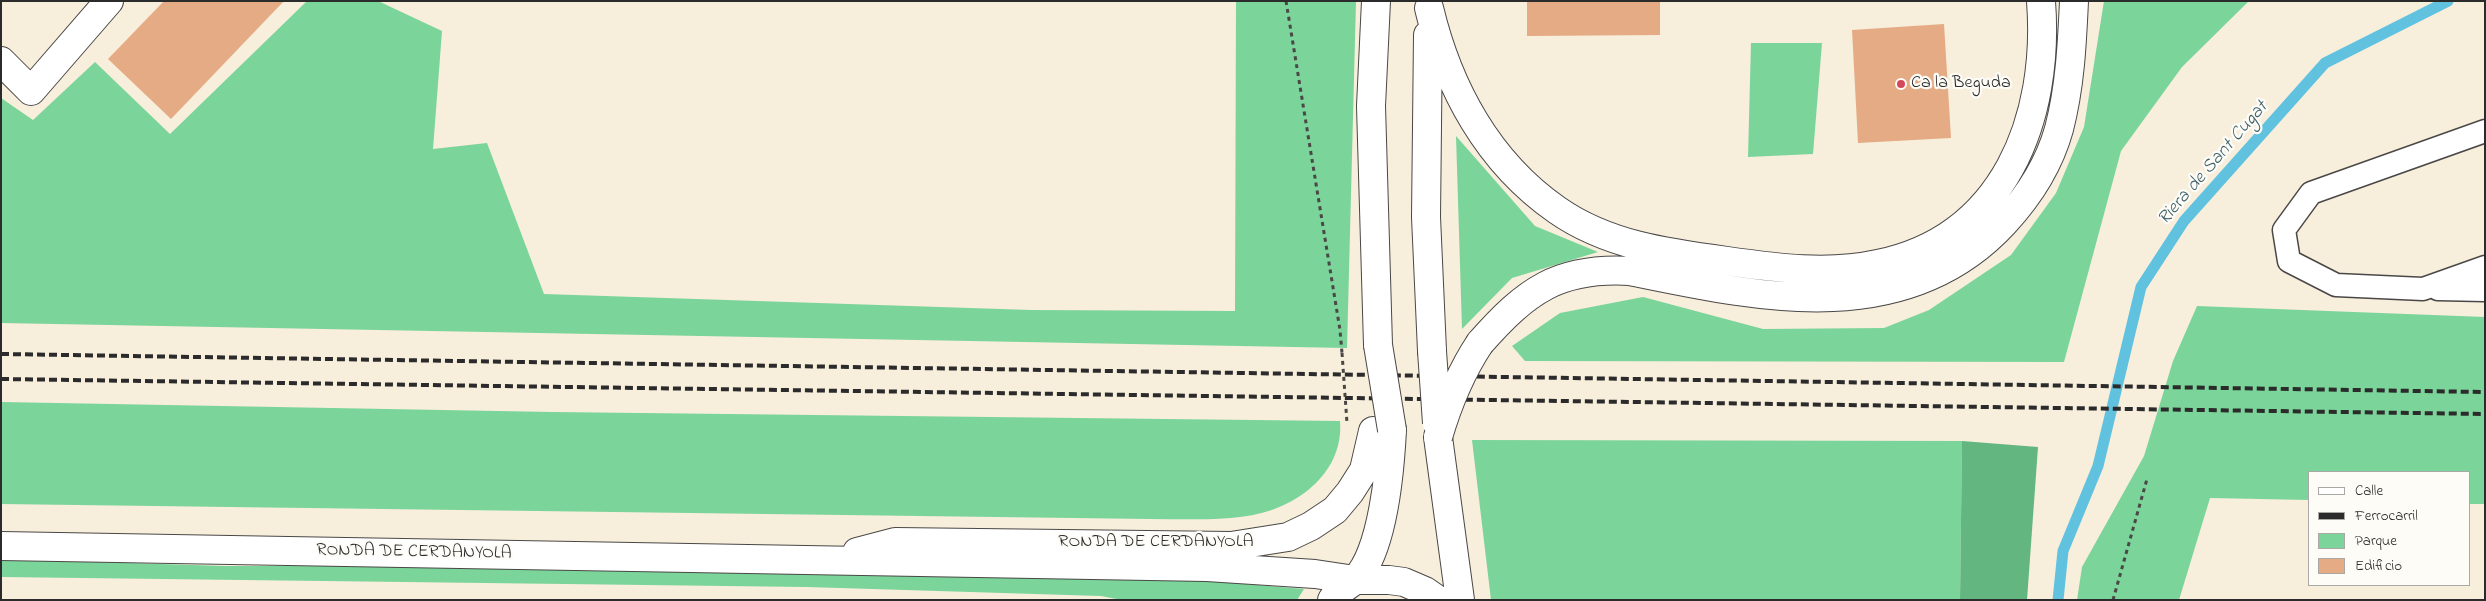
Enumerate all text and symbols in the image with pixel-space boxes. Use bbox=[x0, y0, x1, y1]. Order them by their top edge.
place label: Ca la Beguda bbox=[1911, 73, 2011, 95]
marker: Ca la Beguda bbox=[1895, 78, 1907, 90]
water label: Riera de Sant Cugat bbox=[2154, 97, 2274, 231]
legend bbox=[2308, 471, 2471, 586]
text: Calle bbox=[2355, 480, 2383, 502]
text: Ferrocarril bbox=[2355, 505, 2418, 527]
text: Parque bbox=[2355, 530, 2397, 552]
street label: RONDA DE CERDANYOLA bbox=[1058, 532, 1254, 554]
street label: RONDA DE CERDANYOLA bbox=[316, 540, 512, 566]
text: Edificio bbox=[2355, 555, 2402, 577]

